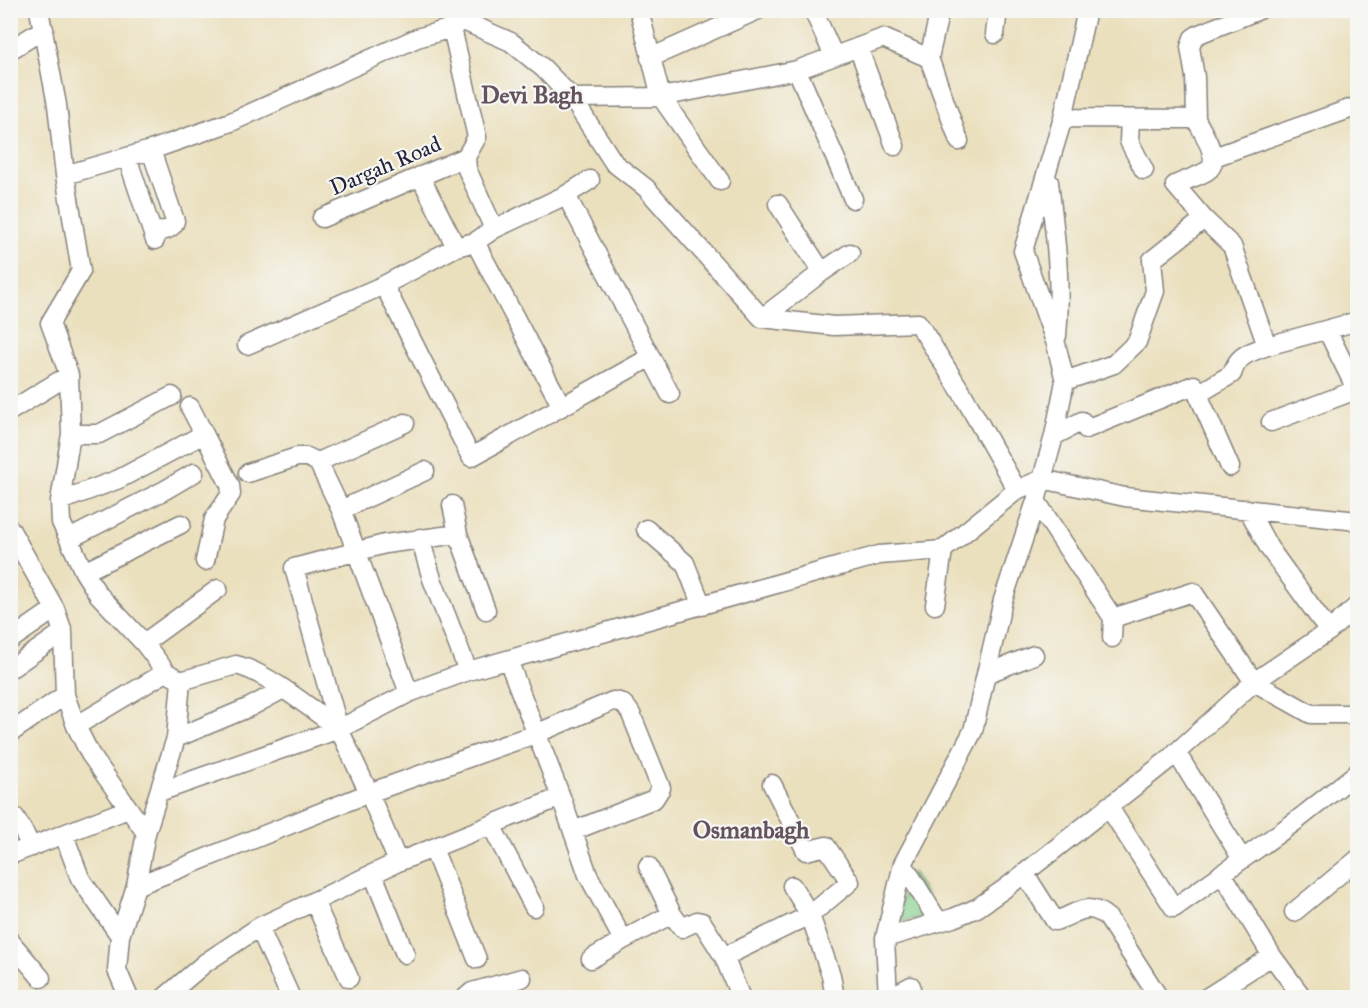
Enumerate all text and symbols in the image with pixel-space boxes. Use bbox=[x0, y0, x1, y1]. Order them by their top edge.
district label: Devi Bagh bbox=[481, 80, 584, 110]
street label: Dargah Road bbox=[325, 130, 445, 201]
district label: Osmanbagh bbox=[693, 815, 810, 845]

